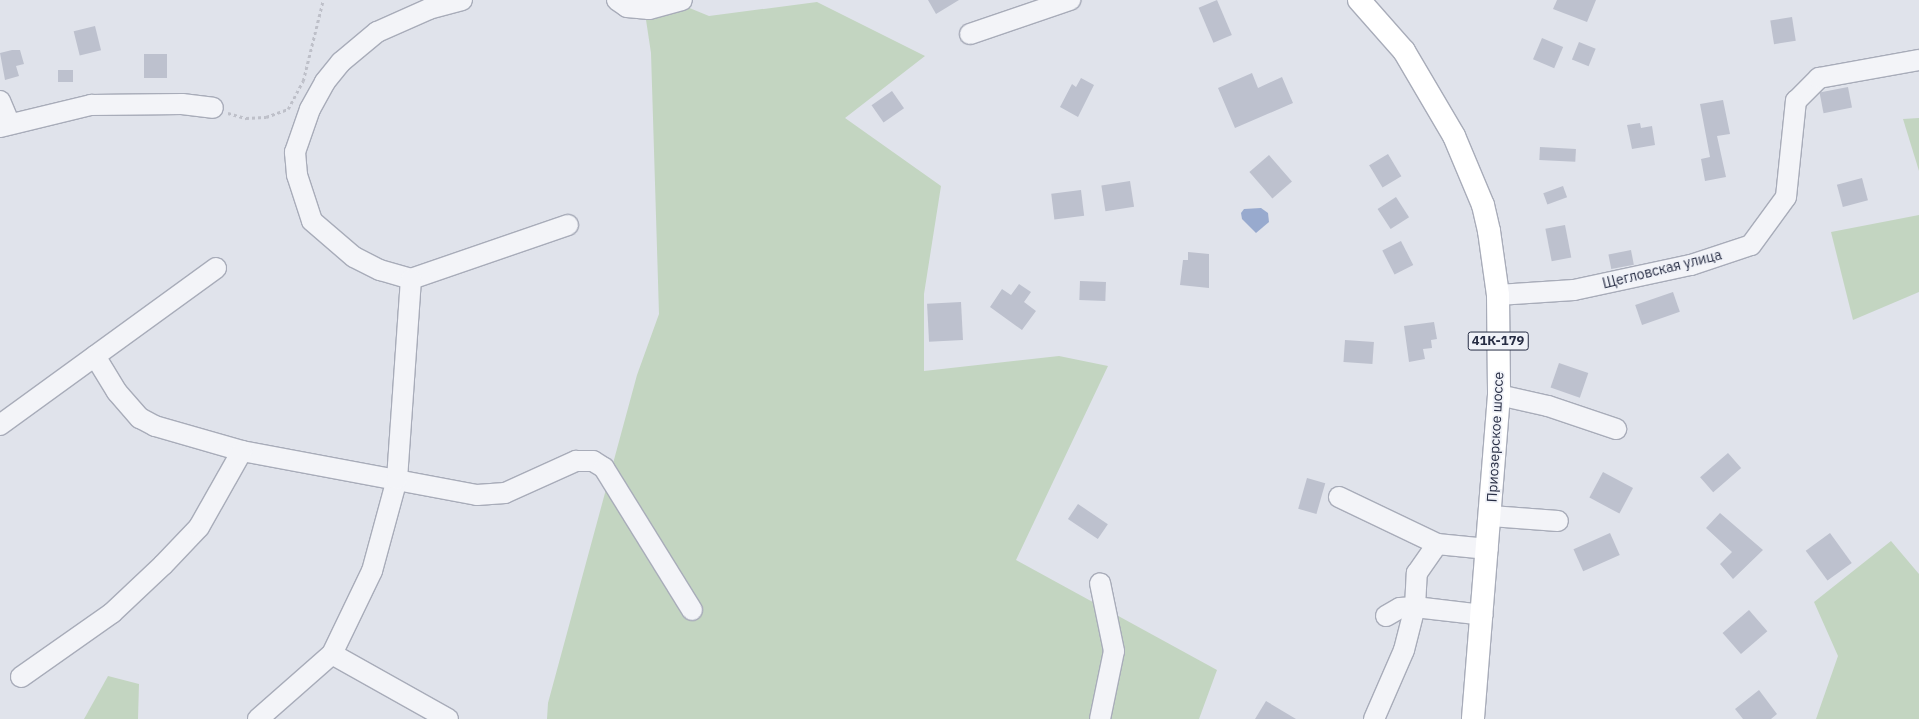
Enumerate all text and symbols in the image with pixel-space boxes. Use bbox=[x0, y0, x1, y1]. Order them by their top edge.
street label: Щегловская улица bbox=[1601, 246, 1723, 292]
road number: 41К-179 bbox=[1467, 330, 1529, 352]
street label: Приозерское шоссе bbox=[1483, 371, 1507, 503]

